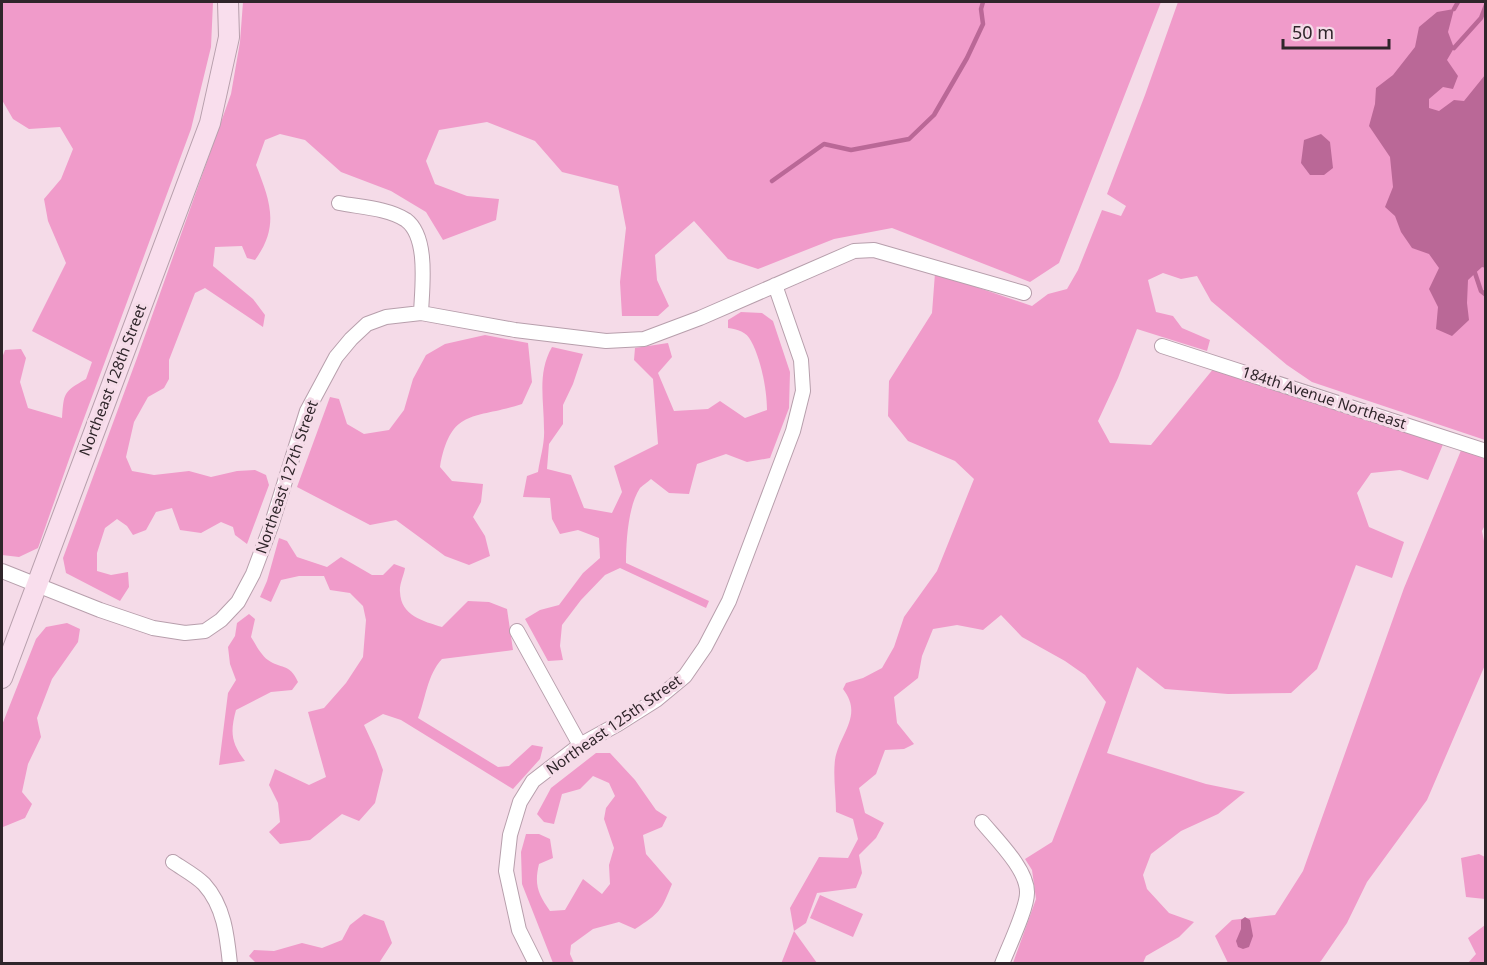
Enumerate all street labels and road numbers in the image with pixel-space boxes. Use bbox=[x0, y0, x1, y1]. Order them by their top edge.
street label: Northeast 128th Street bbox=[74, 300, 150, 458]
street label: 184th Avenue Northeast bbox=[1240, 361, 1410, 433]
street label: Northeast 127th Street bbox=[250, 397, 322, 556]
street label: Northeast 125th Street bbox=[542, 669, 686, 779]

